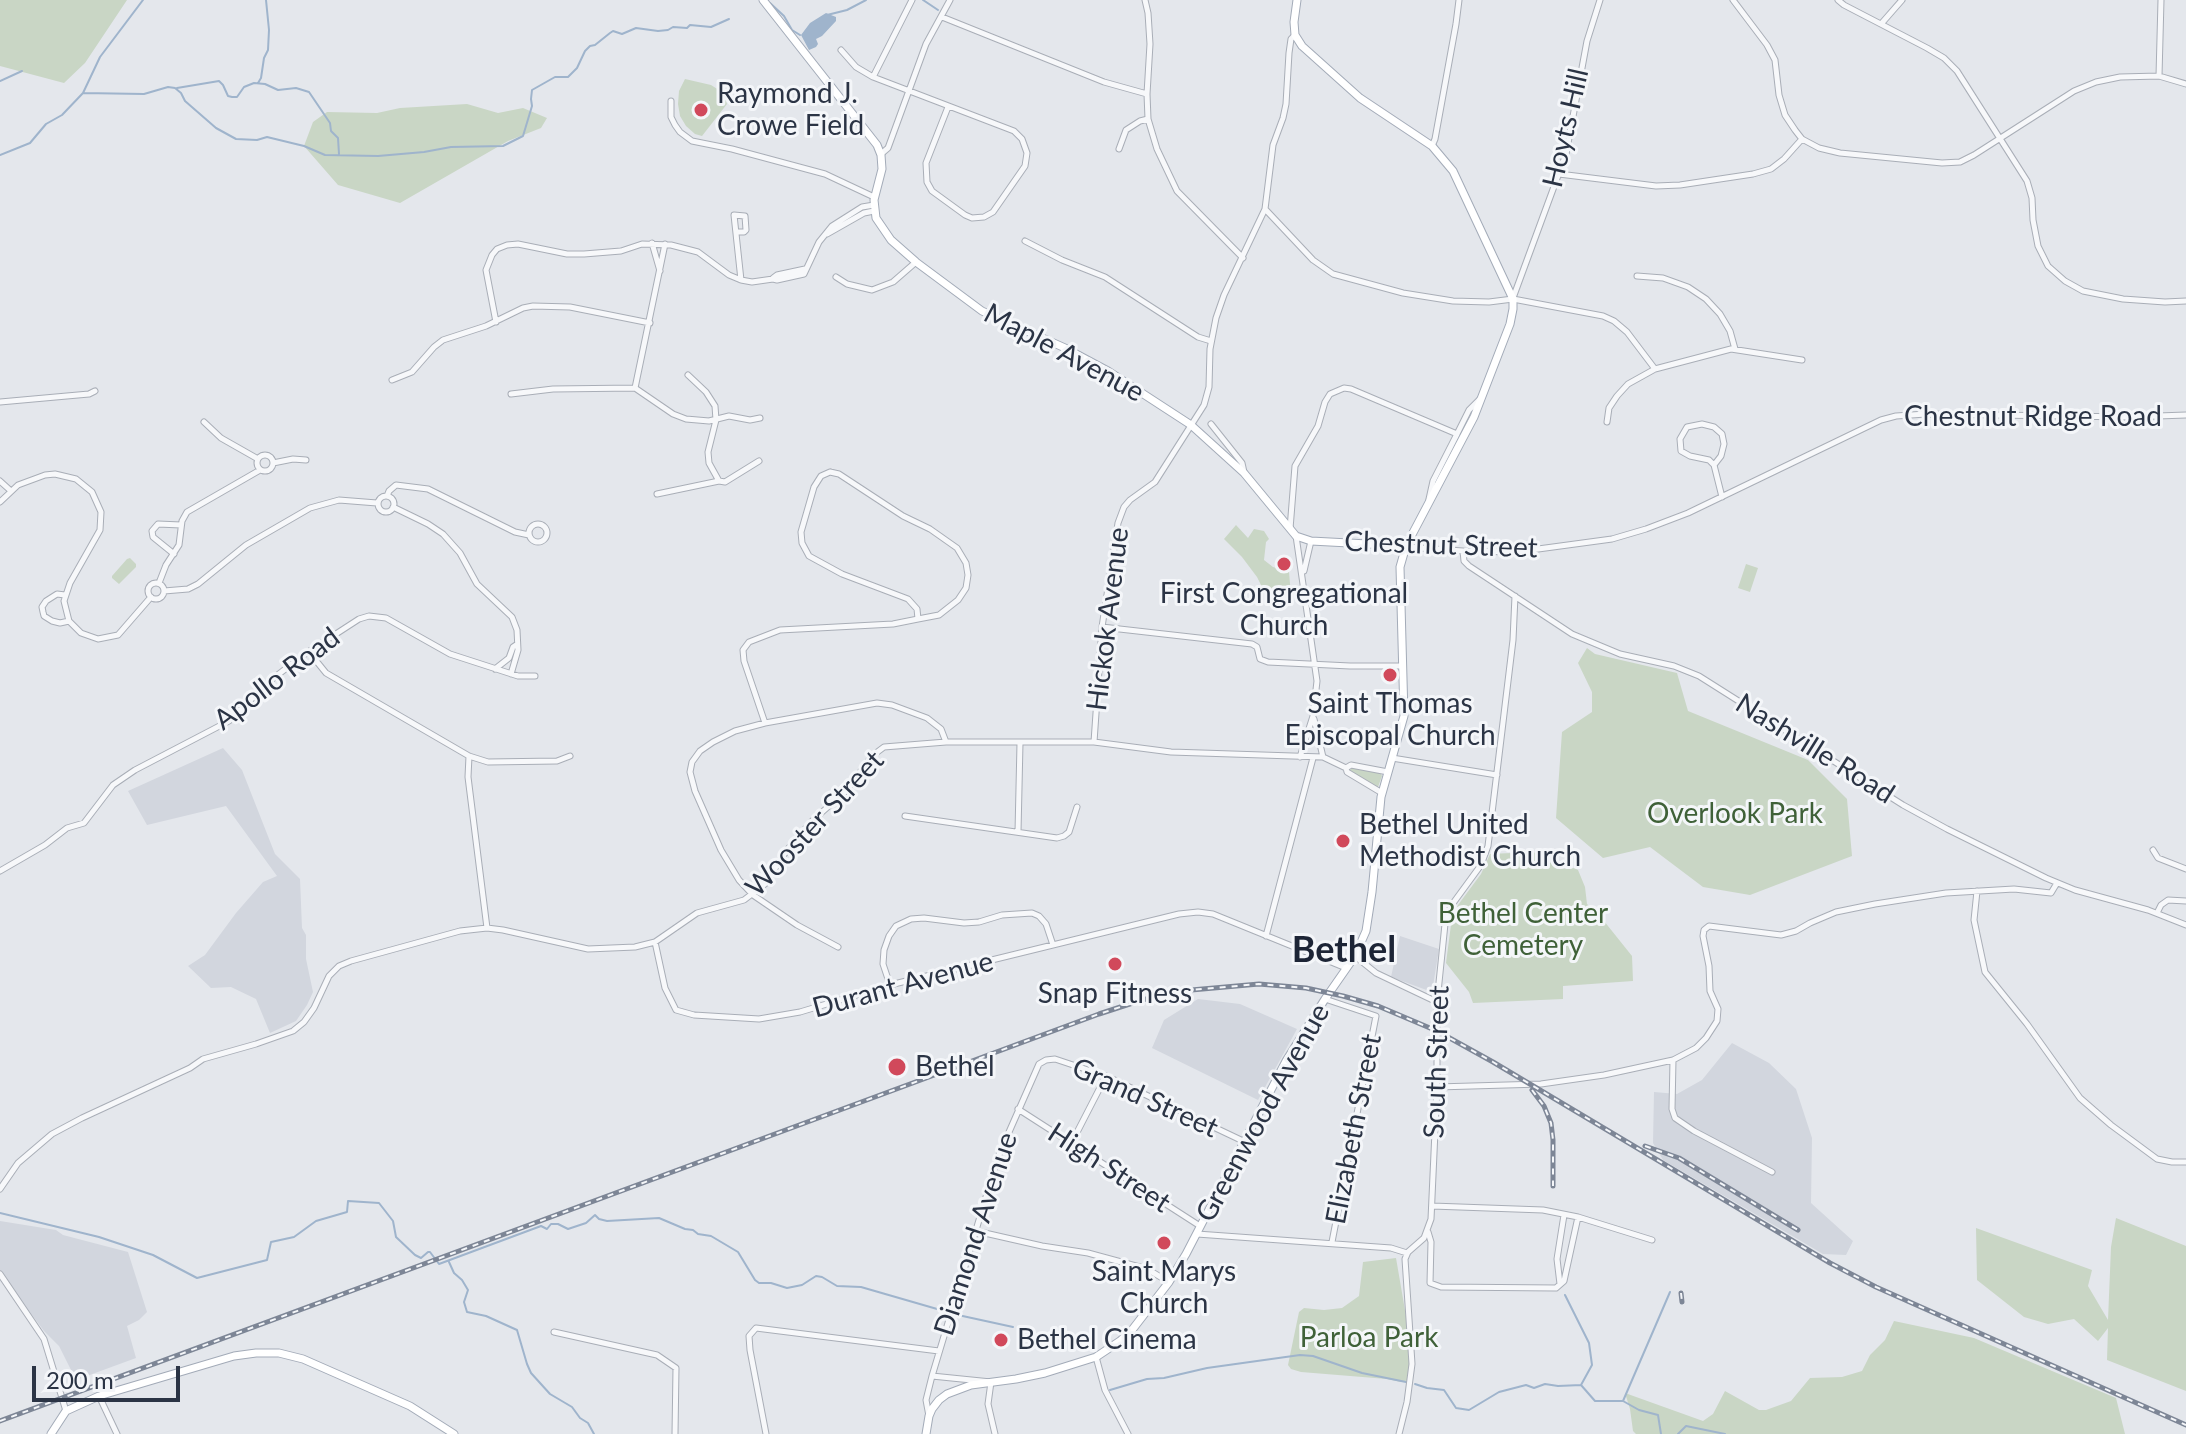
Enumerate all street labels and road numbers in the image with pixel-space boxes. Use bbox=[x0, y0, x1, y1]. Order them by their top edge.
street label: Hoyts Hill bbox=[1536, 65, 1596, 191]
street label: Maple Avenue bbox=[978, 297, 1150, 409]
street label: Chestnut Ridge Road bbox=[1904, 400, 2162, 434]
street label: Hickok Avenue bbox=[1080, 525, 1136, 713]
street label: Chestnut Street bbox=[1344, 525, 1538, 565]
street label: Apollo Road bbox=[207, 621, 347, 737]
street label: Nashville Road bbox=[1729, 687, 1901, 811]
street label: Wooster Street bbox=[739, 744, 891, 904]
street label: Durant Avenue bbox=[809, 945, 997, 1025]
street label: South Street bbox=[1418, 985, 1456, 1139]
street label: Greenwood Avenue bbox=[1189, 998, 1337, 1228]
street label: Elizabeth Street bbox=[1319, 1031, 1389, 1227]
street label: Grand Street bbox=[1067, 1051, 1223, 1145]
street label: High Street bbox=[1042, 1116, 1176, 1220]
street label: Diamond Avenue bbox=[927, 1128, 1025, 1340]

